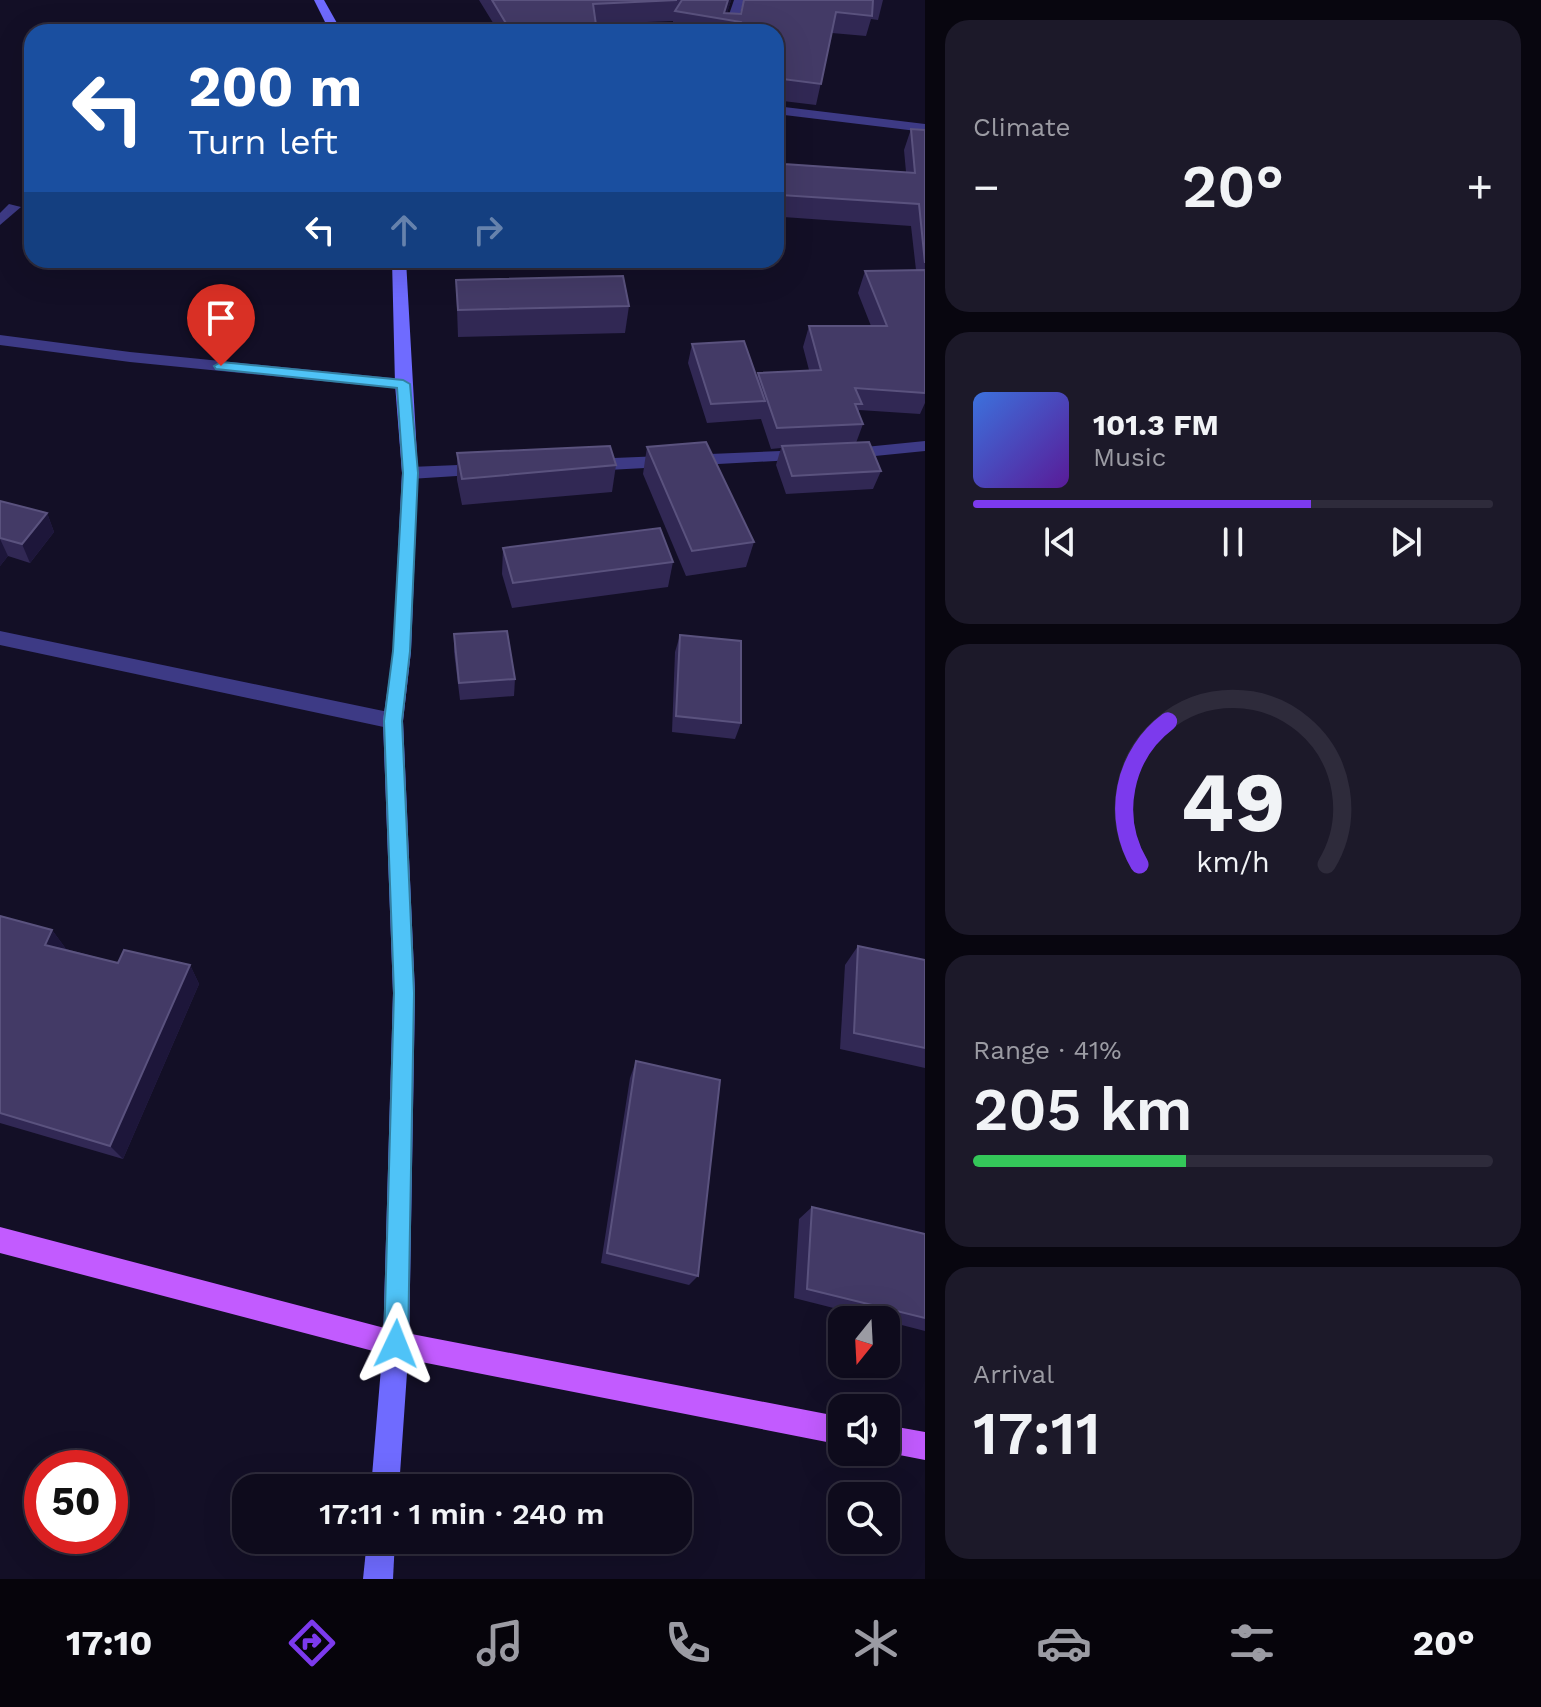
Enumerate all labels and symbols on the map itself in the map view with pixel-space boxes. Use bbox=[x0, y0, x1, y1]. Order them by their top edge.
pin bbox=[187, 284, 255, 366]
position arrow bbox=[354, 1302, 438, 1386]
north arrow bbox=[828, 1306, 900, 1378]
speed limit sign: 50 bbox=[24, 1450, 128, 1554]

